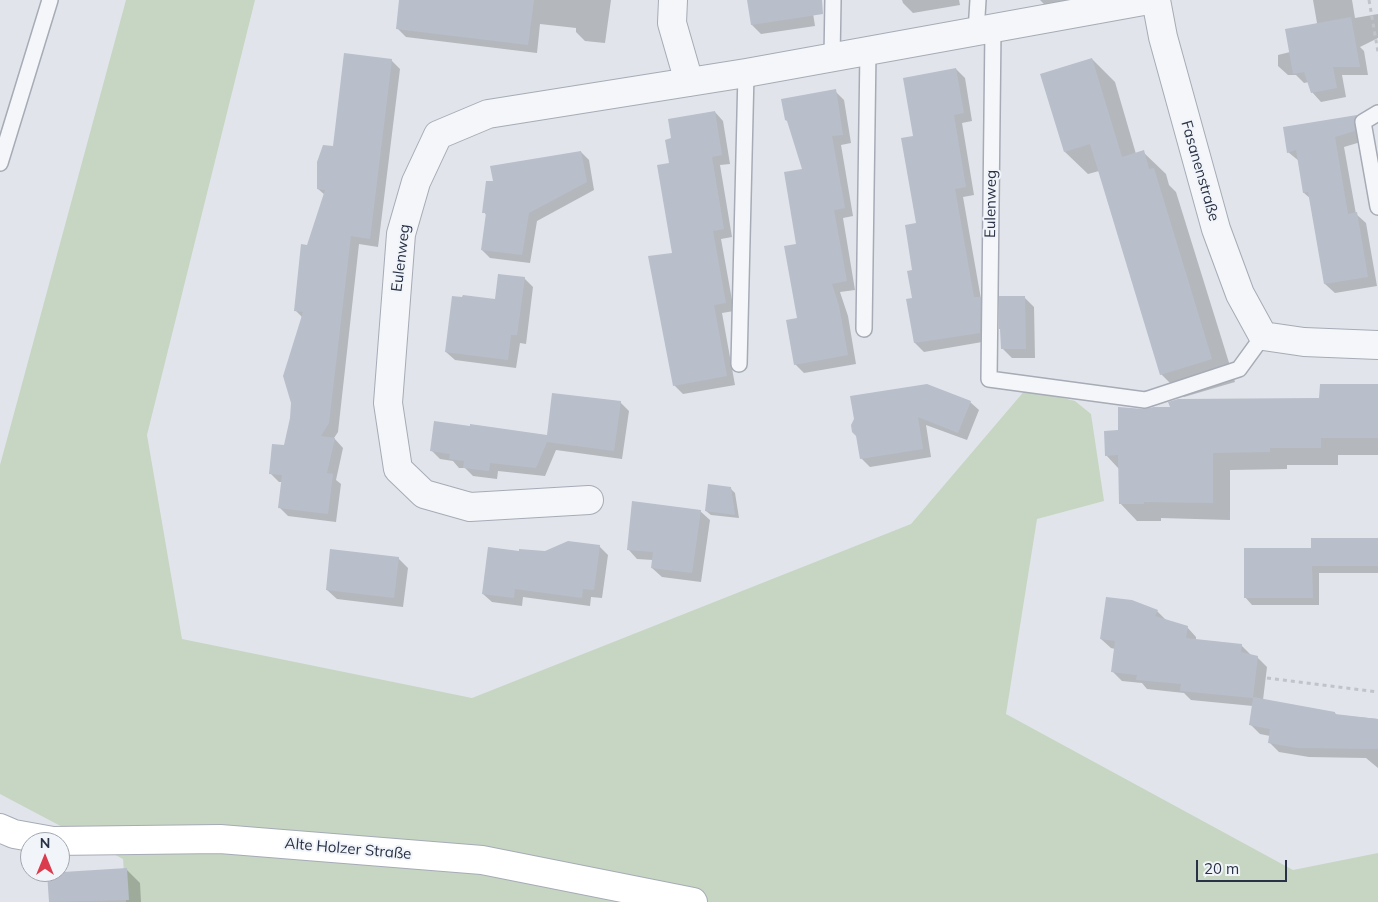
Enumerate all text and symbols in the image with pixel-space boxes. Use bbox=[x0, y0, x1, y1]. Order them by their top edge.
street label: Fasanenstraße bbox=[1177, 119, 1223, 223]
street label: Eulenweg bbox=[981, 170, 1001, 238]
street label: Eulenweg bbox=[388, 223, 414, 293]
north arrow bbox=[20, 832, 70, 882]
text: N bbox=[40, 834, 50, 852]
street label: Alte Holzer Straße bbox=[284, 834, 412, 864]
scale bar bbox=[1198, 850, 1289, 882]
text: 20 m bbox=[1204, 859, 1239, 878]

